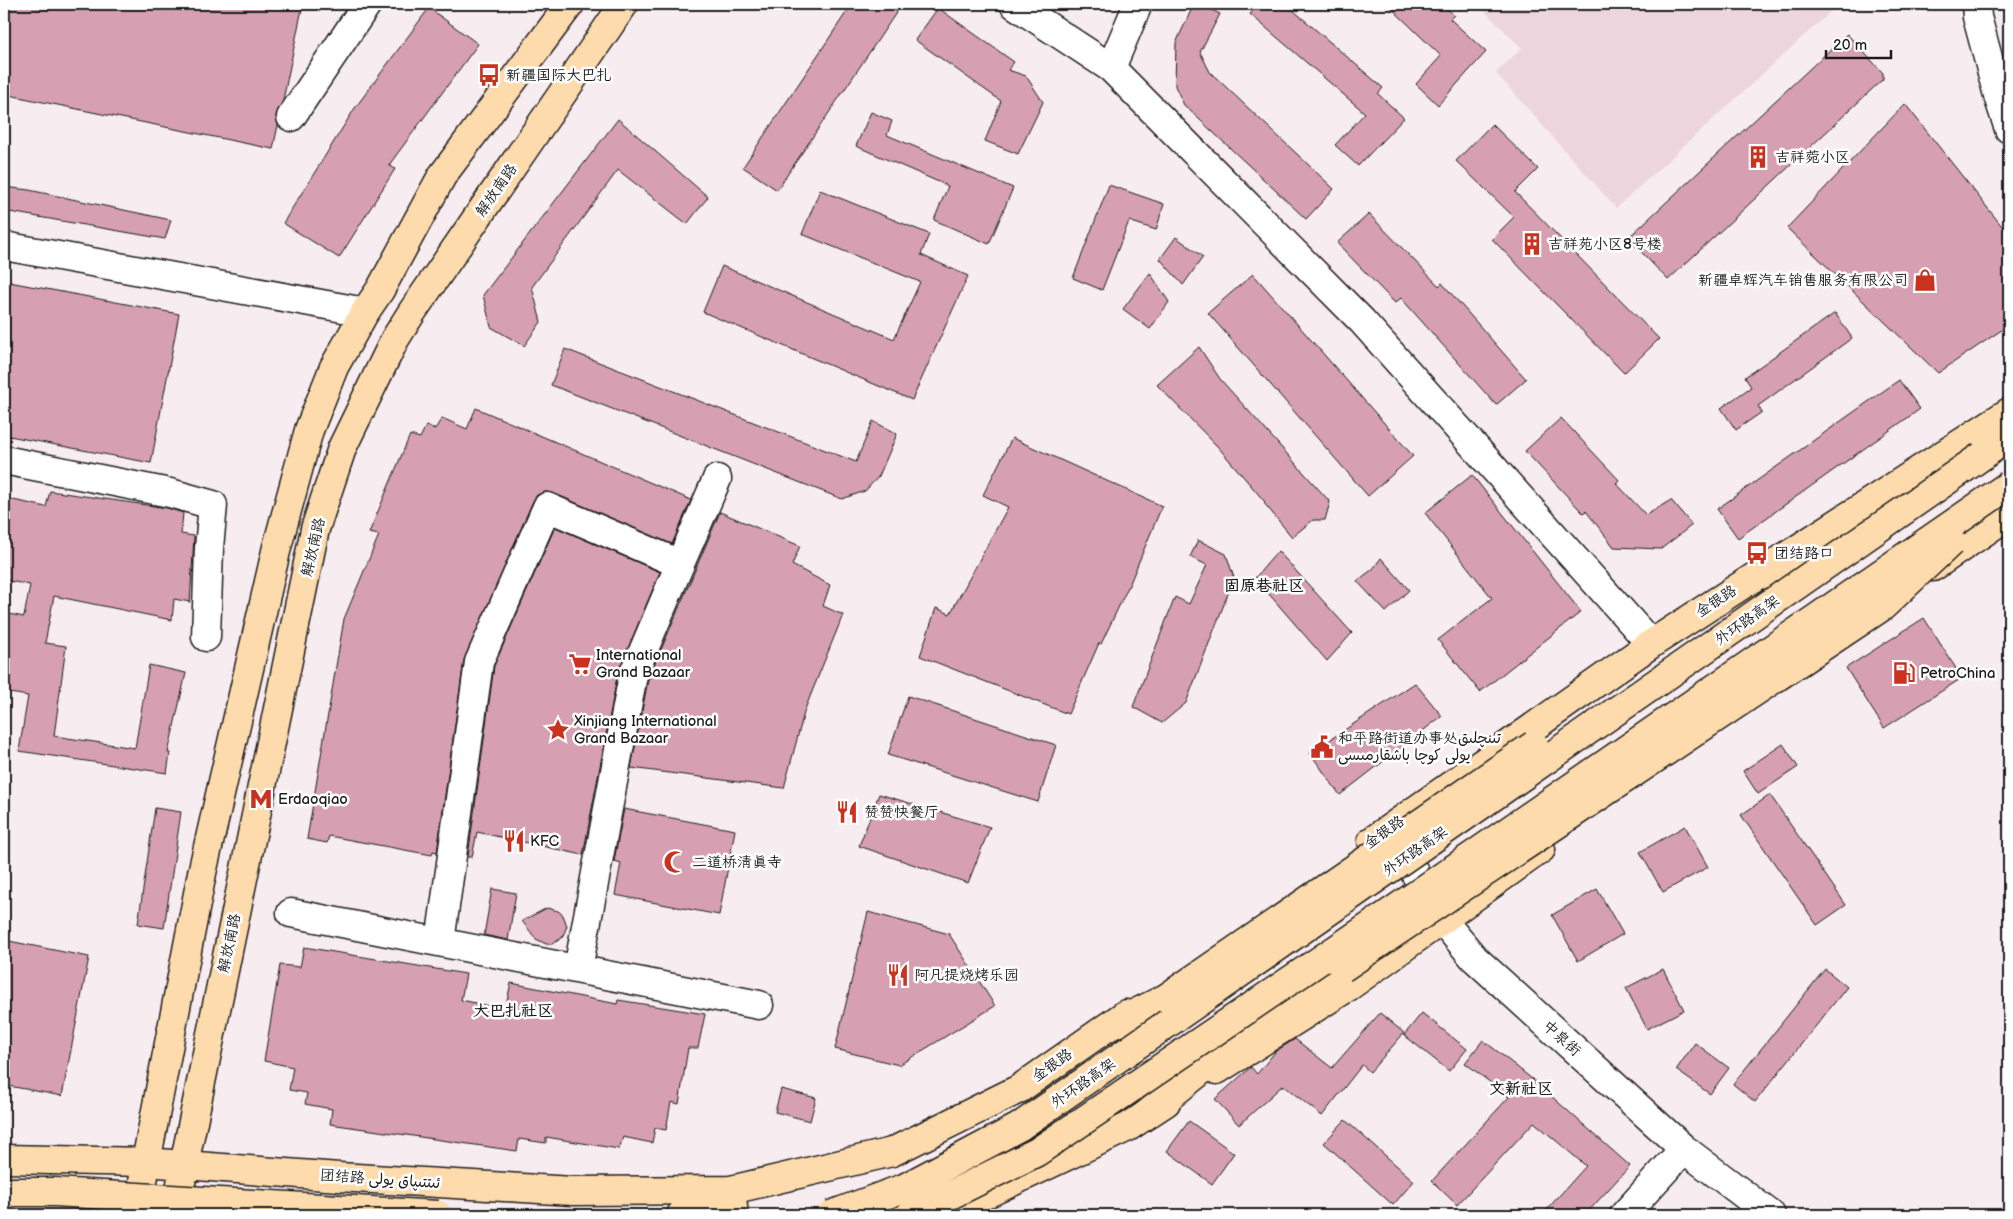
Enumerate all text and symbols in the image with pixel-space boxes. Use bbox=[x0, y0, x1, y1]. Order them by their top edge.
scale bar bbox=[1826, 28, 1890, 60]
text: 20 m bbox=[1833, 36, 1867, 55]
bus stop icon: 新疆国际大巴扎 bbox=[476, 62, 502, 88]
place label: 新疆国际大巴扎 bbox=[506, 66, 611, 85]
building icon: 吉祥菀小区 bbox=[1745, 144, 1771, 170]
place label: 吉祥菀小区 bbox=[1775, 148, 1850, 167]
street label: 解放南路 bbox=[471, 160, 521, 220]
building icon: 吉祥苑小区8号楼 bbox=[1519, 231, 1545, 257]
place label: 吉祥苑小区8号楼 bbox=[1548, 235, 1662, 254]
shop icon: 新疆卓辉汽车销售服务有限公司 bbox=[1912, 267, 1938, 293]
place label: 新疆卓辉汽车销售服务有限公司 bbox=[1698, 271, 1908, 290]
street label: 解放南路 bbox=[297, 516, 329, 578]
bus stop icon: 团结路口 bbox=[1744, 540, 1770, 566]
place label: 团结路口 bbox=[1774, 544, 1834, 563]
district label: 固原巷社区 bbox=[1224, 577, 1304, 596]
street label: 金银路 bbox=[1692, 581, 1740, 622]
street label: 外环路高架 bbox=[1711, 591, 1783, 650]
place label: International Grand Bazaar bbox=[596, 646, 691, 682]
supermarket icon: International Grand Bazaar bbox=[567, 651, 593, 677]
fuel station icon: PetroChina bbox=[1891, 660, 1917, 686]
place label: PetroChina bbox=[1920, 664, 1995, 683]
place label: Xinjiang International Grand Bazaar bbox=[573, 712, 717, 748]
place icon: Xinjiang International Grand Bazaar bbox=[545, 717, 571, 743]
place label: 和平路街道办事处تىنچلىق يولى كوچا باشقارمىسى bbox=[1338, 729, 1501, 765]
public building icon: 和平路街道办事处تىنچلىق يولى كوچا باشقارمىسى bbox=[1309, 734, 1335, 760]
metro station icon: Erdaoqiao bbox=[248, 786, 274, 812]
place label: Erdaoqiao bbox=[278, 790, 348, 809]
restaurant icon: 赞赞快餐厅 bbox=[834, 799, 860, 825]
place label: 赞赞快餐厅 bbox=[864, 803, 939, 822]
street label: 金银路 bbox=[1360, 812, 1408, 853]
street label: 外环路高架 bbox=[1379, 822, 1451, 881]
restaurant icon: KFC bbox=[501, 828, 527, 854]
place label: KFC bbox=[530, 832, 560, 851]
mosque icon: 二道桥清真寺 bbox=[662, 849, 688, 875]
place label: 二道桥清真寺 bbox=[692, 853, 782, 872]
street label: 解放南路 bbox=[214, 912, 245, 974]
restaurant icon: 阿凡提烧烤乐园 bbox=[885, 962, 911, 988]
place label: 阿凡提烧烤乐园 bbox=[914, 966, 1019, 985]
district label: 大巴扎社区 bbox=[473, 1002, 553, 1021]
street label: 中泉街 bbox=[1539, 1016, 1585, 1060]
street label: 金银路 bbox=[1028, 1045, 1076, 1086]
street label: 外环路高架 bbox=[1047, 1054, 1119, 1113]
district label: 文新社区 bbox=[1489, 1080, 1553, 1099]
street label: 团结路 ئىتتىپاق يولى bbox=[319, 1166, 441, 1193]

